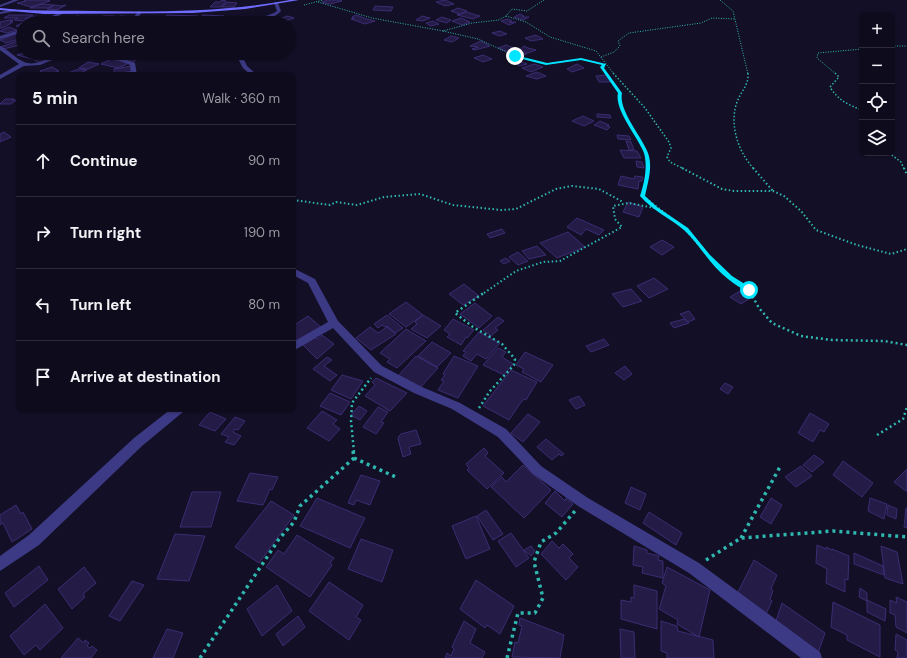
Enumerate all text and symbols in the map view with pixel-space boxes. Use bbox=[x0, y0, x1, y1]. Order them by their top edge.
map controls bbox=[859, 12, 895, 156]
button: + bbox=[859, 12, 895, 48]
search box bbox=[16, 16, 296, 60]
icon: search bbox=[30, 27, 52, 49]
text: Search here bbox=[62, 28, 145, 48]
route end bbox=[506, 47, 524, 65]
button: − bbox=[859, 48, 895, 84]
button: locate bbox=[859, 84, 895, 120]
text: 5 min bbox=[32, 87, 78, 109]
text: Walk · 360 m bbox=[202, 90, 280, 107]
button: layers bbox=[859, 120, 895, 156]
icon: ahead bbox=[32, 150, 54, 172]
text: Continue bbox=[70, 151, 138, 171]
text: 90 m bbox=[248, 152, 280, 169]
icon: right bbox=[32, 222, 54, 244]
text: Turn right bbox=[70, 223, 141, 243]
text: 190 m bbox=[244, 224, 280, 241]
route start bbox=[740, 281, 758, 299]
icon: left bbox=[32, 294, 54, 316]
text: Turn left bbox=[70, 295, 131, 315]
text: 80 m bbox=[248, 296, 280, 313]
icon: arrive bbox=[32, 366, 54, 388]
text: Arrive at destination bbox=[70, 367, 221, 387]

